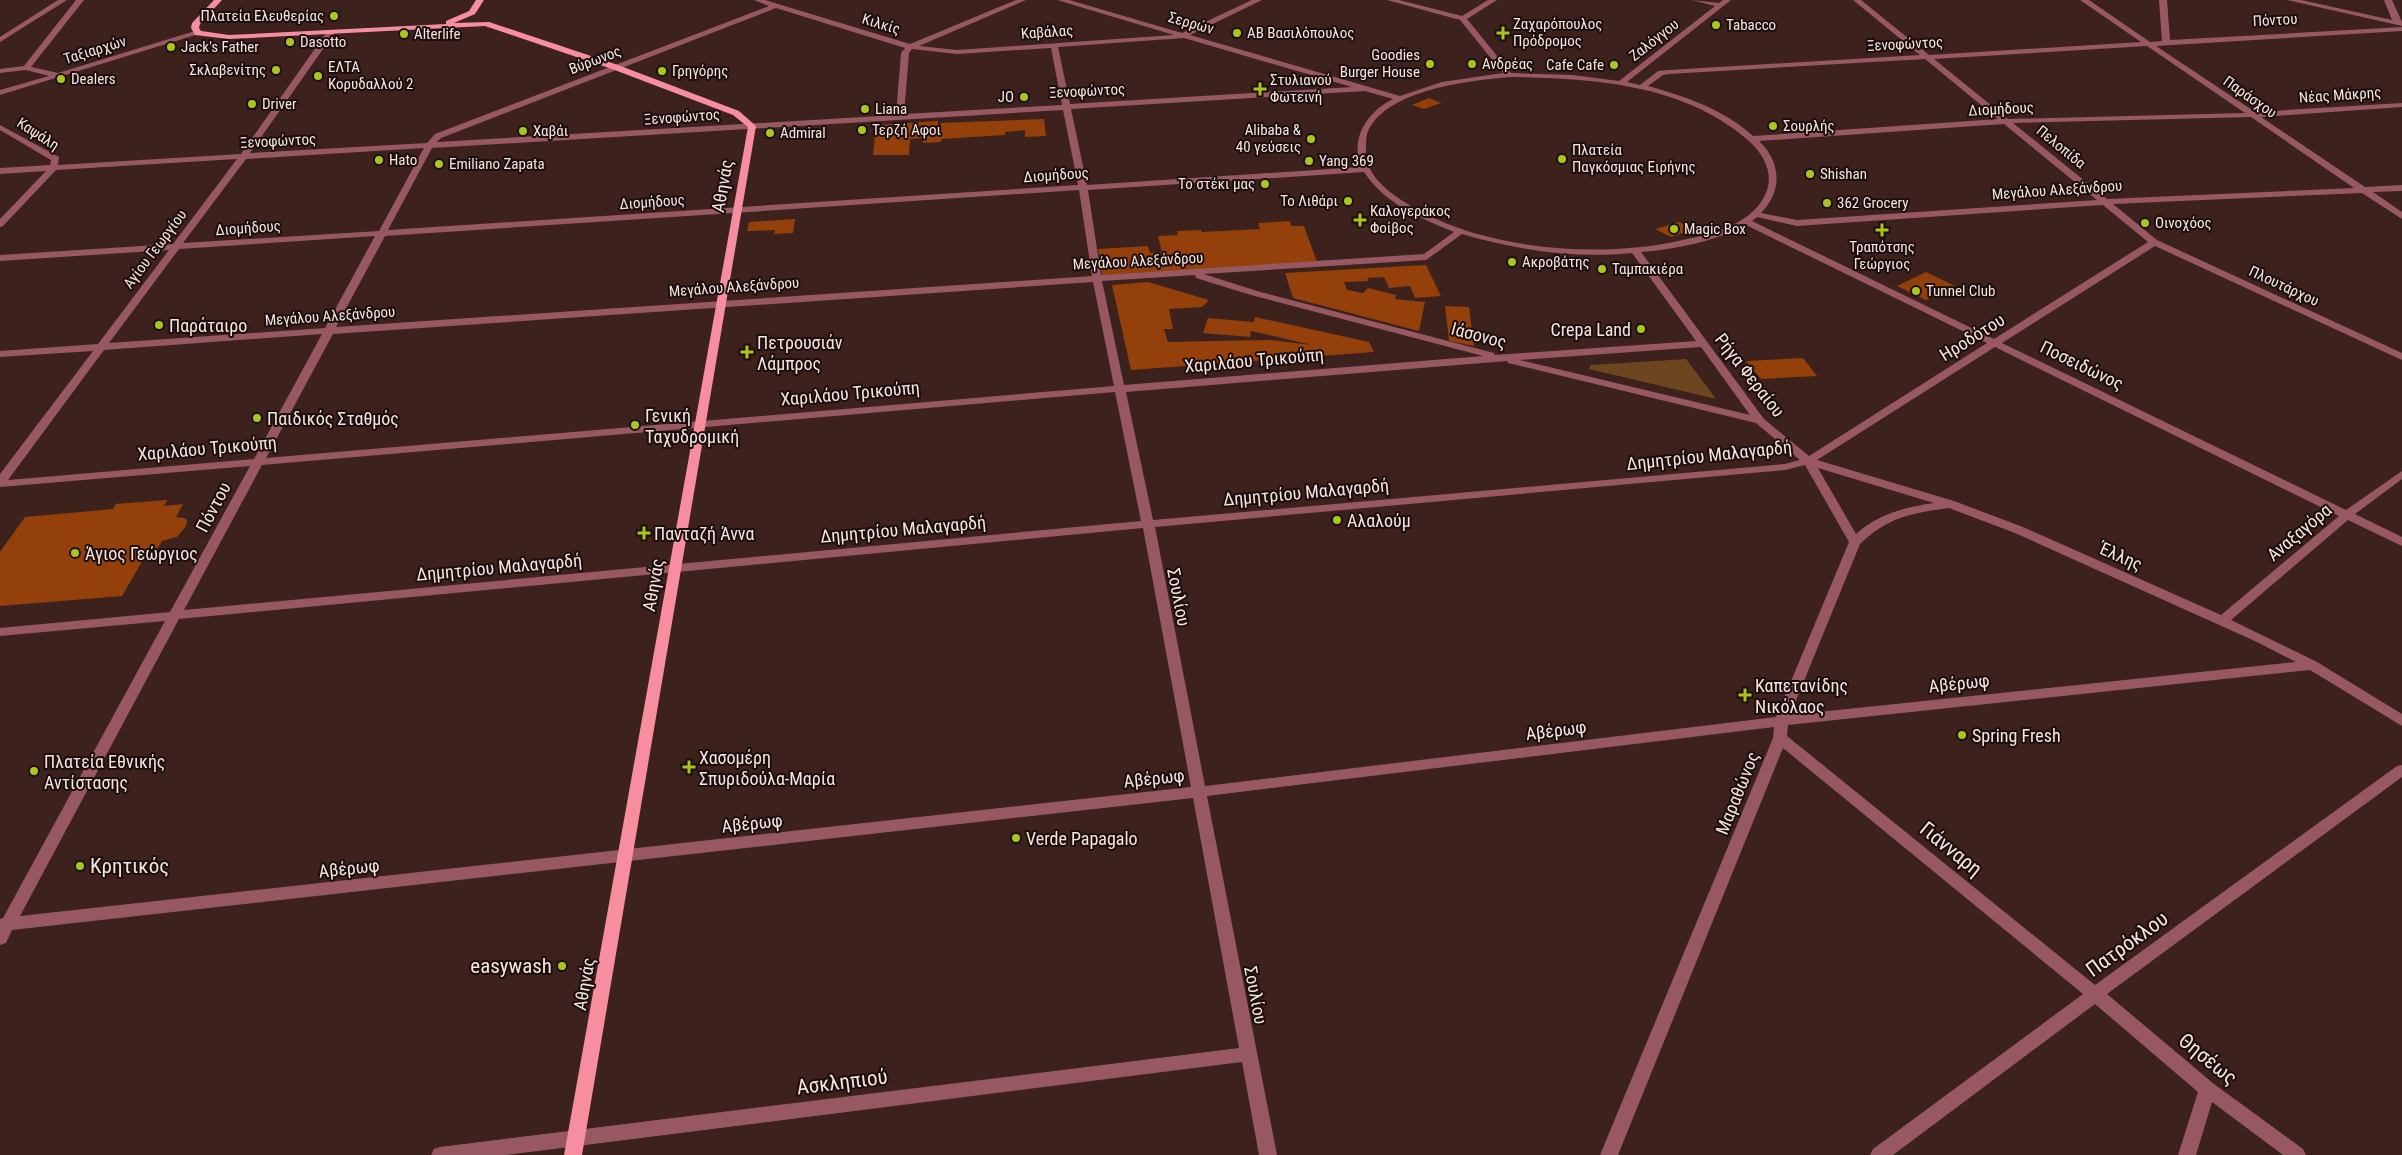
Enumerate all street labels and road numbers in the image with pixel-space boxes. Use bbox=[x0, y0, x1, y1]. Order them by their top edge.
street label: Σερρών bbox=[1166, 8, 1216, 38]
street label: Κιλκίς bbox=[860, 10, 902, 38]
street label: Πόντου bbox=[2252, 10, 2298, 30]
street label: Ζαλόγγου bbox=[1626, 15, 1682, 65]
street label: Καβάλας bbox=[1020, 21, 1074, 43]
street label: Ταξιαρχών bbox=[61, 32, 129, 68]
street label: Ξενοφώντος bbox=[1866, 33, 1944, 55]
street label: Βύρωνος bbox=[566, 42, 624, 78]
street label: Παράσχου bbox=[2220, 72, 2280, 122]
street label: Ξενοφώντος bbox=[1048, 80, 1126, 102]
street label: Νέας Μάκρης bbox=[2298, 83, 2382, 107]
street label: Διομήδους bbox=[1968, 98, 2034, 120]
street label: Ξενοφώντος bbox=[643, 105, 721, 129]
street label: Καψάλη bbox=[13, 114, 63, 154]
street label: Πελοπίδα bbox=[2033, 122, 2090, 173]
street label: Ξενοφώντος bbox=[239, 130, 317, 152]
street label: Αθηνάς bbox=[707, 158, 737, 214]
street label: Διομήδους bbox=[1023, 164, 1089, 186]
street label: Μεγάλου Αλεξάνδρου bbox=[1991, 176, 2123, 204]
street label: Διομήδους bbox=[619, 191, 685, 213]
street label: Αγίου Γεωργίου bbox=[119, 206, 191, 292]
street label: Διομήδους bbox=[215, 217, 281, 239]
street label: Μεγάλου Αλεξάνδρου bbox=[1072, 249, 1204, 273]
street label: Πλουτάρχου bbox=[2246, 262, 2322, 310]
street label: Μεγάλου Αλεξάνδρου bbox=[668, 273, 800, 301]
street label: Μεγάλου Αλεξάνδρου bbox=[264, 302, 396, 330]
street label: Ηροδότου bbox=[1936, 309, 2008, 365]
street label: Ιάσονος bbox=[1449, 318, 1509, 352]
street label: Ρήγα Φεραίου bbox=[1711, 329, 1789, 421]
street label: Ποσειδώνος bbox=[2037, 336, 2127, 394]
street label: Χαριλάου Τρικούπη bbox=[1183, 343, 1325, 377]
street label: Χαριλάου Τρικούπη bbox=[779, 376, 921, 410]
street label: Χαριλάου Τρικούπη bbox=[136, 431, 278, 465]
street label: Δημητρίου Μαλαγαρδή bbox=[1625, 436, 1793, 474]
street label: Δημητρίου Μαλαγαρδή bbox=[1222, 474, 1390, 510]
street label: Πόντου bbox=[191, 478, 235, 536]
street label: Αναξαγόρα bbox=[2262, 499, 2336, 565]
street label: Δημητρίου Μαλαγαρδή bbox=[819, 511, 987, 547]
street label: Έλλης bbox=[2095, 537, 2146, 575]
street label: Δημητρίου Μαλαγαρδή bbox=[415, 549, 583, 585]
street label: Αθηνάς bbox=[638, 557, 668, 613]
street label: Σουλίου bbox=[1163, 566, 1195, 628]
street label: Αβέρωφ bbox=[1928, 669, 1990, 697]
street label: Αβέρωφ bbox=[1524, 716, 1588, 744]
street label: Μαραθώνος bbox=[1711, 749, 1763, 837]
street label: Αβέρωφ bbox=[1123, 764, 1185, 792]
street label: Αβέρωφ bbox=[721, 809, 783, 837]
street label: Γιάνναρη bbox=[1915, 817, 1987, 881]
street label: Αβέρωφ bbox=[318, 854, 380, 882]
street label: Πατρόκλου bbox=[2081, 906, 2173, 982]
street label: Αθηνάς bbox=[569, 956, 599, 1012]
street label: Σουλίου bbox=[1240, 964, 1272, 1026]
street label: Θησέως bbox=[2174, 1028, 2242, 1090]
street label: Ασκληπιού bbox=[795, 1065, 889, 1099]

